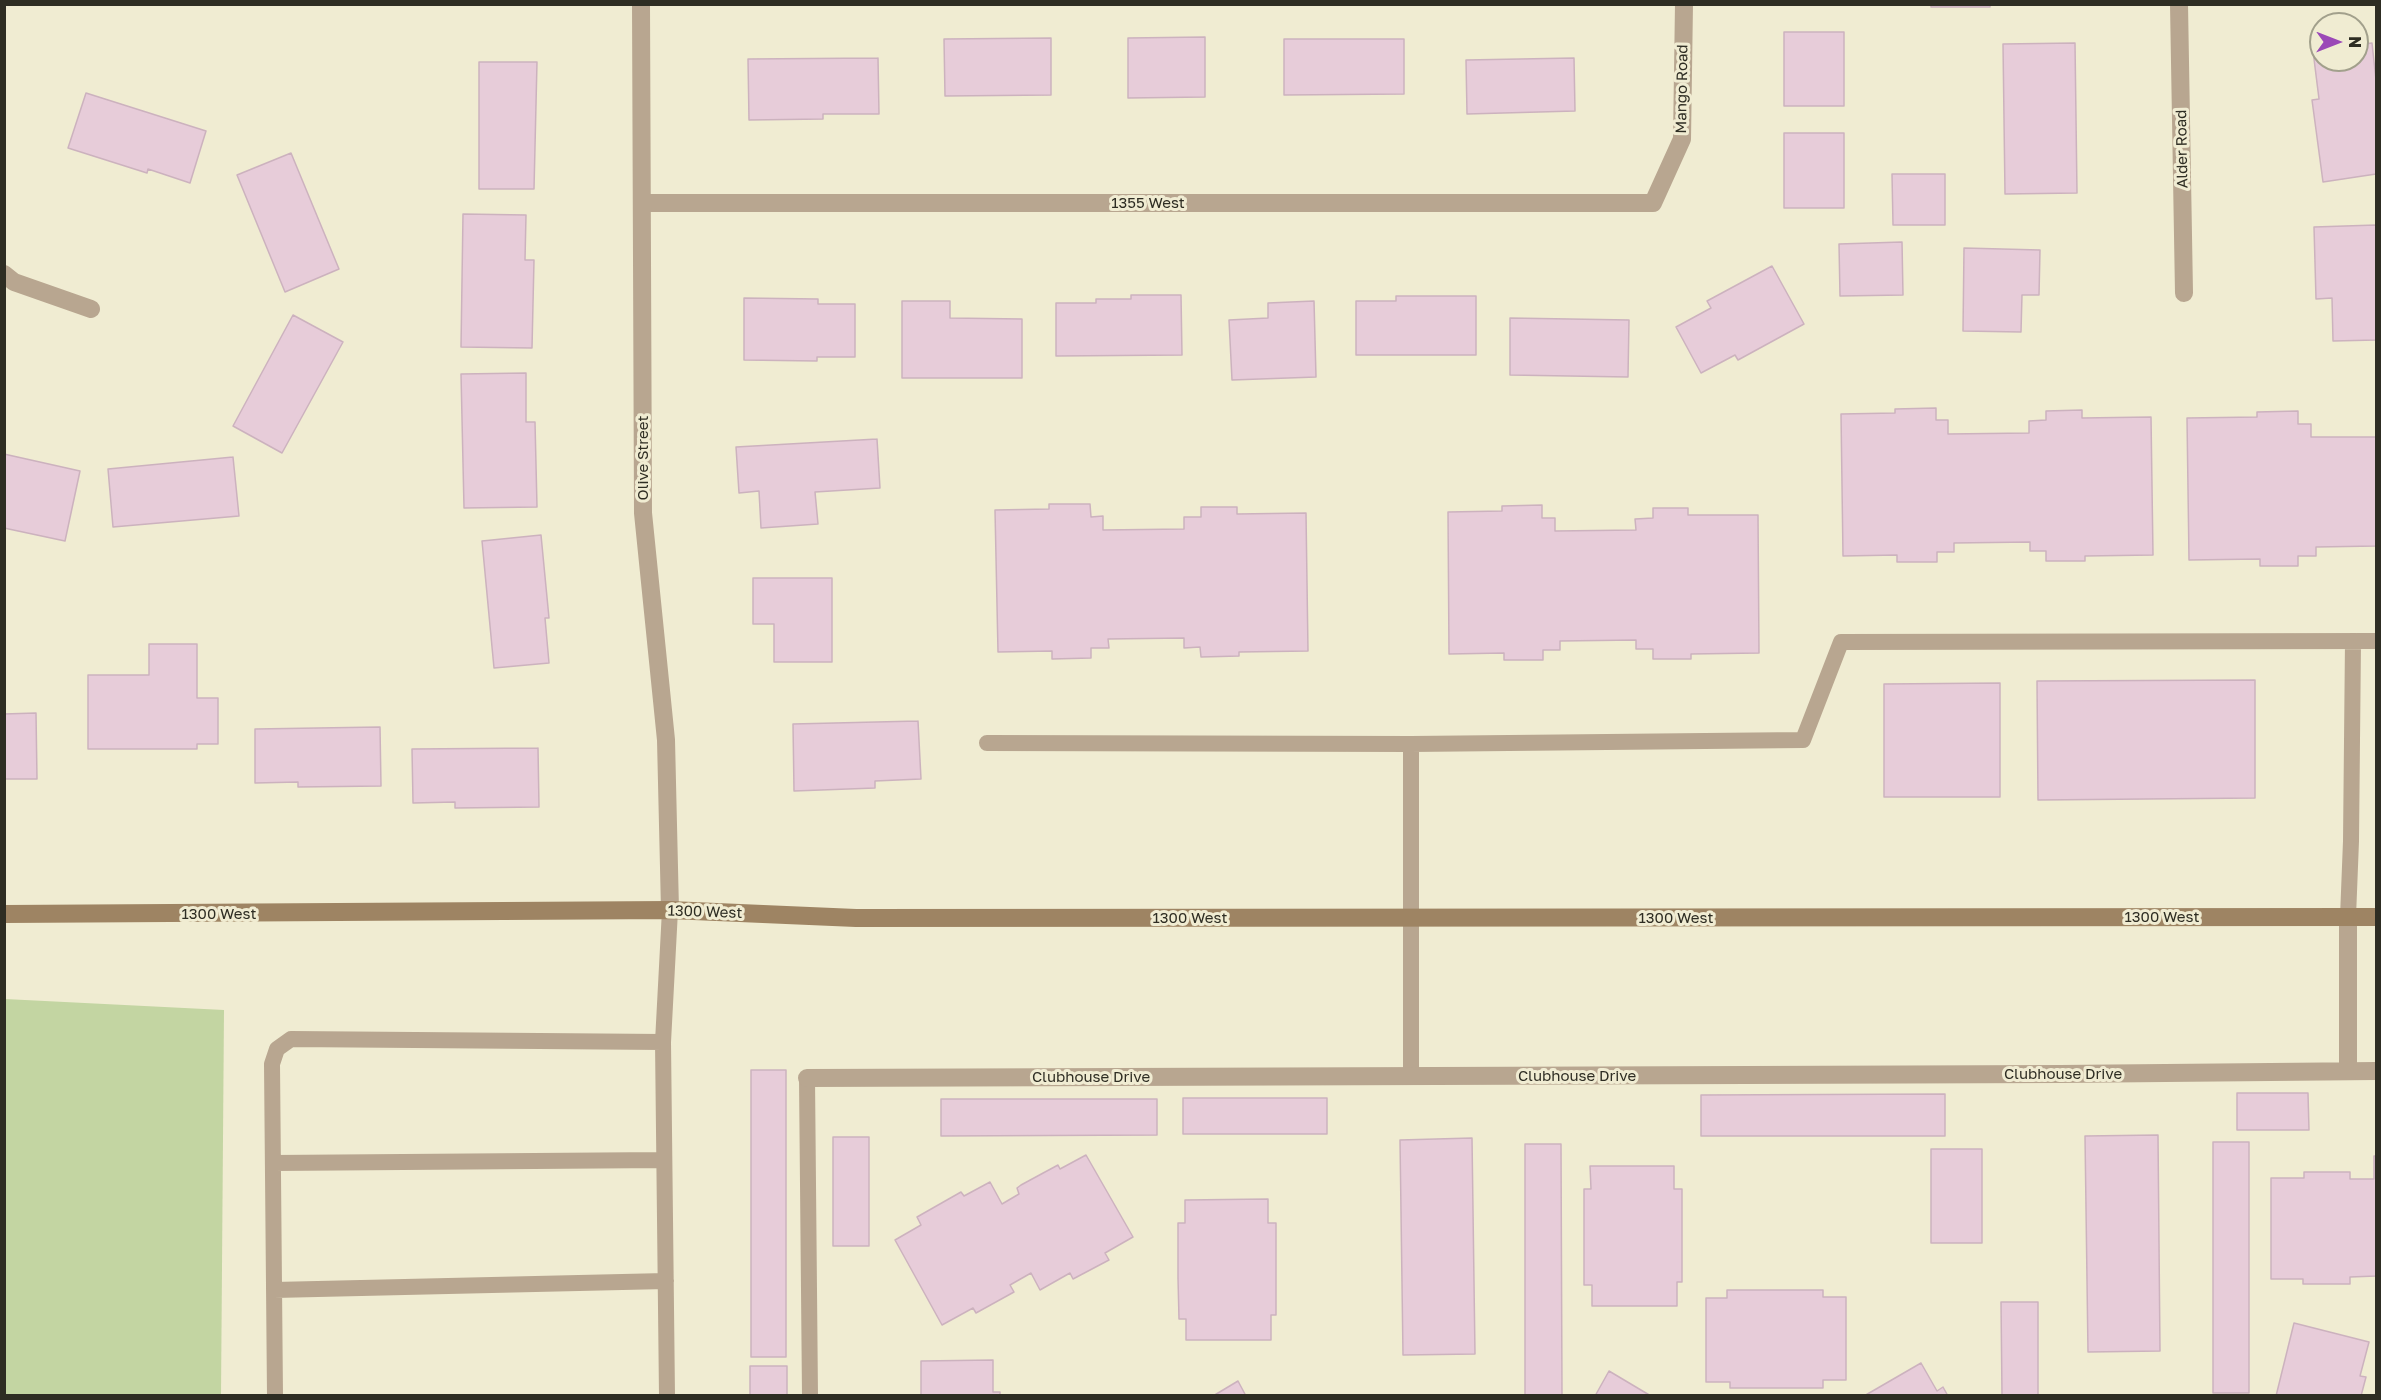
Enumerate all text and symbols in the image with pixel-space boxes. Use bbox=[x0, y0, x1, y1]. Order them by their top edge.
north arrow bbox=[2309, 12, 2369, 72]
text: N bbox=[2345, 36, 2365, 48]
street label: Mango Road bbox=[1672, 44, 1692, 134]
street label: Alder Road bbox=[2172, 110, 2192, 188]
street label: 1355 West bbox=[1111, 194, 1185, 212]
street label: Olive Street bbox=[634, 416, 652, 500]
street label: 1300 West bbox=[667, 902, 743, 922]
street label: 1300 West bbox=[182, 905, 256, 923]
street label: 1300 West bbox=[2125, 908, 2199, 926]
street label: 1300 West bbox=[1153, 909, 1227, 927]
street label: 1300 West bbox=[1639, 909, 1713, 927]
street label: Clubhouse Drive bbox=[2004, 1065, 2122, 1083]
street label: Clubhouse Drive bbox=[1518, 1067, 1636, 1085]
street label: Clubhouse Drive bbox=[1032, 1068, 1150, 1086]

